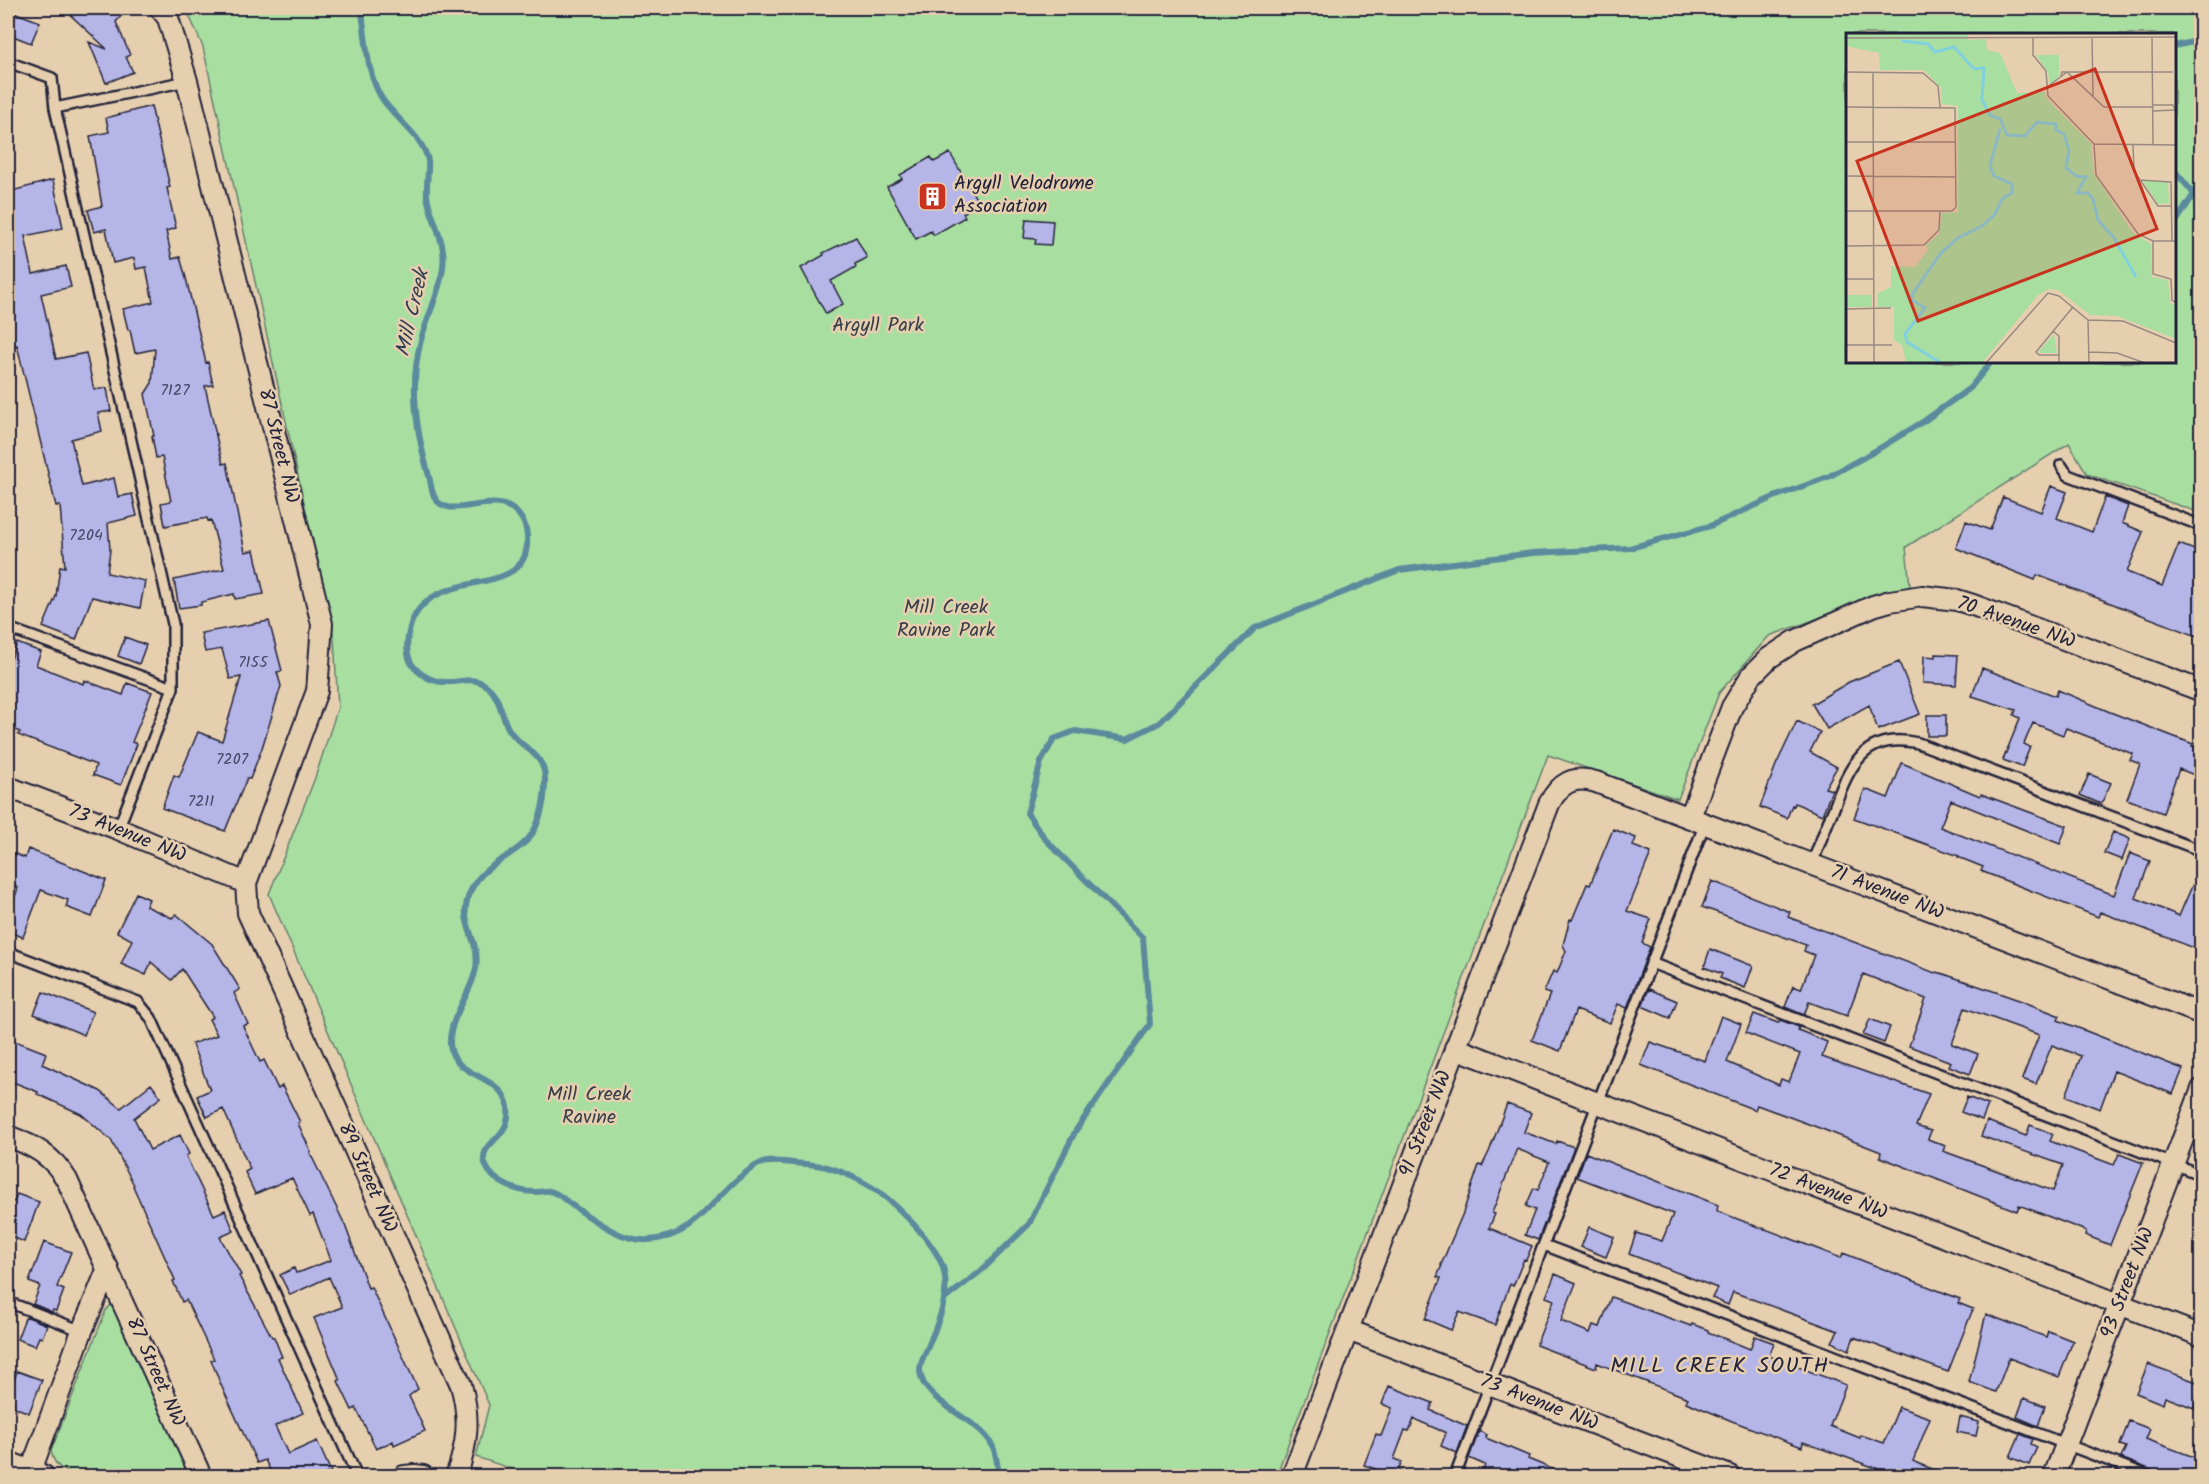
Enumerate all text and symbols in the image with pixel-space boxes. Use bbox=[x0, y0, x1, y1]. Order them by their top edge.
inset map bbox=[1846, 33, 2176, 363]
place label: Argyll Velodrome Association bbox=[954, 168, 1094, 223]
building icon: Argyll Velodrome Association bbox=[917, 180, 949, 212]
water label: Mill Creek bbox=[387, 263, 440, 360]
park label: Argyll Park bbox=[832, 310, 924, 342]
house number: 7127 bbox=[160, 378, 190, 403]
street label: 87 Street NW bbox=[248, 385, 308, 507]
house number: 7204 bbox=[69, 523, 103, 548]
street label: 70 Avenue NW bbox=[1952, 588, 2080, 658]
park label: Mill Creek Ravine Park bbox=[897, 592, 996, 647]
house number: 7155 bbox=[238, 650, 269, 675]
house number: 7207 bbox=[216, 747, 249, 772]
house number: 7211 bbox=[188, 789, 214, 814]
street label: 73 Avenue NW bbox=[63, 796, 191, 872]
street label: 71 Avenue NW bbox=[1825, 857, 1949, 929]
street label: 91 Street NW bbox=[1391, 1066, 1461, 1182]
park label: Mill Creek Ravine bbox=[547, 1079, 632, 1134]
street label: 89 Street NW bbox=[328, 1118, 406, 1238]
street label: 72 Avenue NW bbox=[1764, 1155, 1892, 1229]
street label: 93 Street NW bbox=[2092, 1223, 2164, 1343]
street label: 87 Street NW bbox=[117, 1312, 193, 1432]
district label: MILL CREEK SOUTH bbox=[1610, 1349, 1830, 1384]
street label: 73 Avenue NW bbox=[1475, 1366, 1603, 1440]

